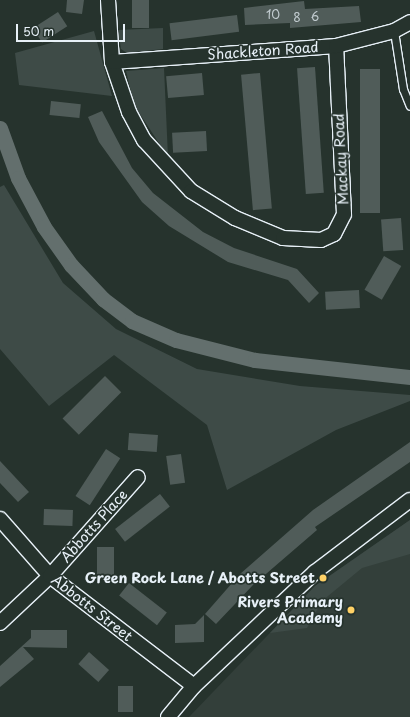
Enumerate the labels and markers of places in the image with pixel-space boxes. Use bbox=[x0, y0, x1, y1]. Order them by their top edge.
place label: Green Rock Lane / Abotts Street bbox=[83, 570, 315, 586]
marker: Green Rock Lane / Abotts Street bbox=[318, 573, 328, 583]
place label: Rivers Primary Academy bbox=[238, 594, 343, 626]
marker: Rivers Primary Academy bbox=[346, 605, 356, 615]

